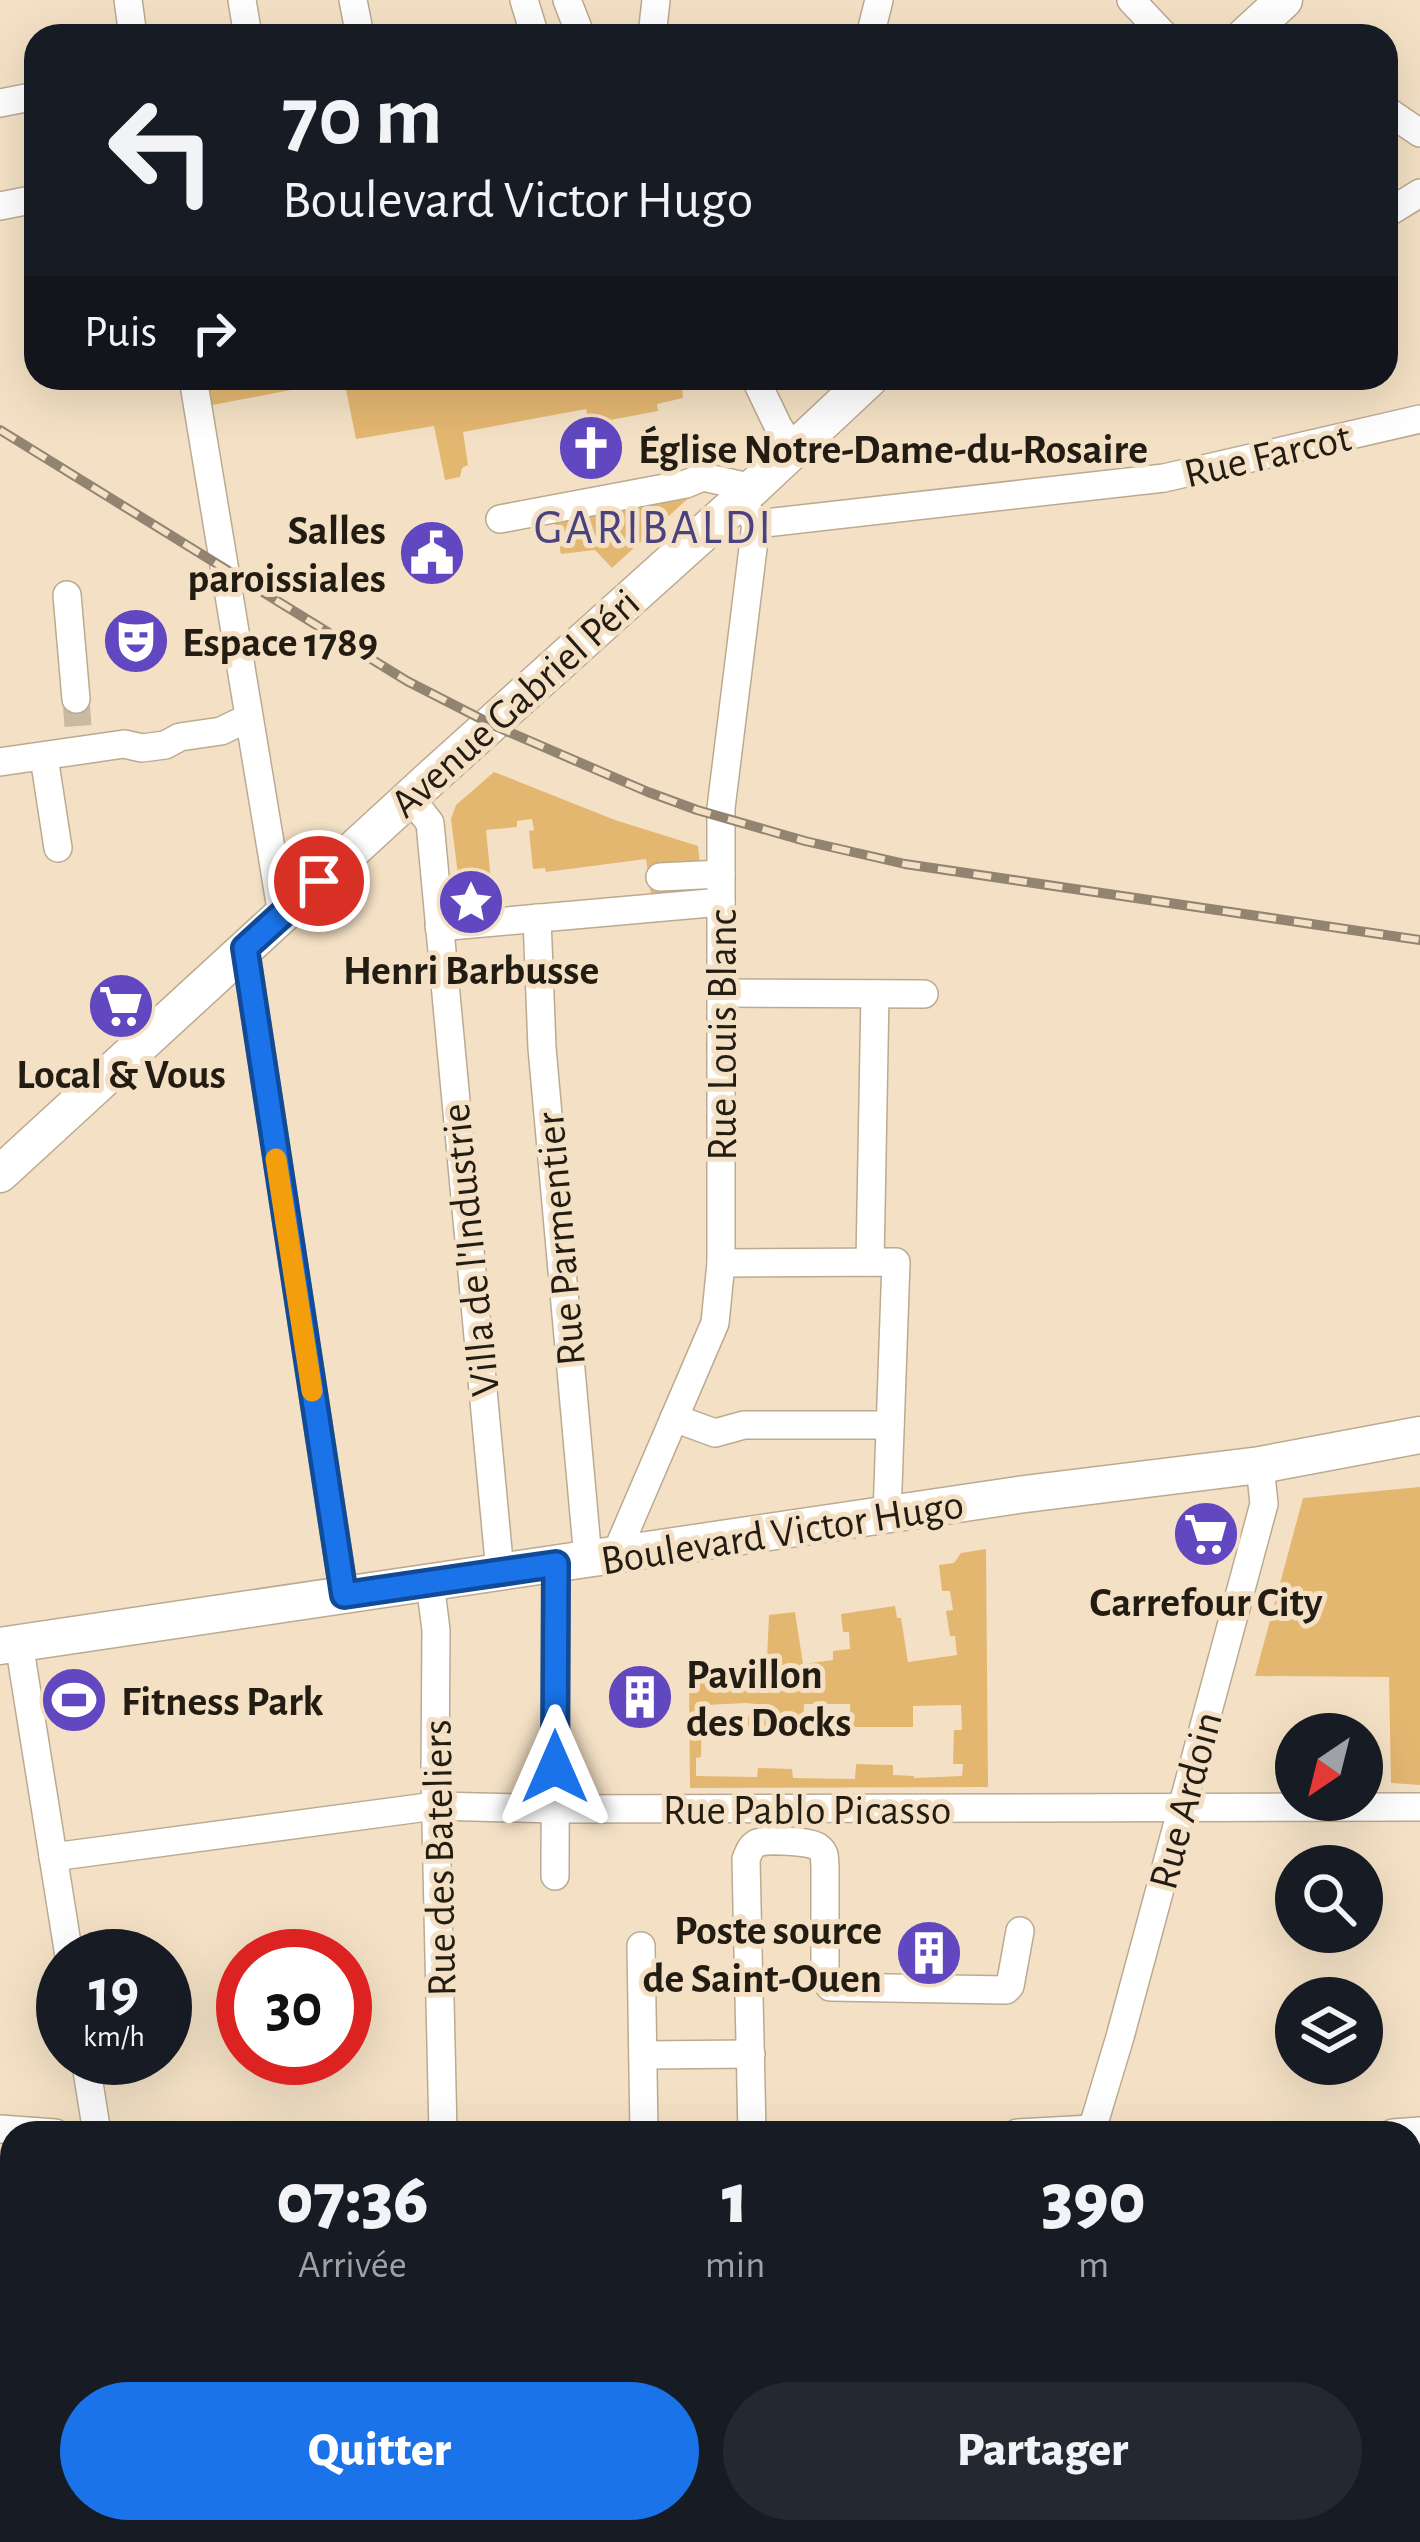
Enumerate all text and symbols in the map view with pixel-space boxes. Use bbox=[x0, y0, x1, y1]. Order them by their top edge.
icon: left bbox=[84, 72, 240, 228]
text: 70 m bbox=[282, 76, 443, 160]
text: Boulevard Victor Hugo bbox=[282, 174, 753, 228]
icon: right bbox=[181, 300, 247, 366]
text: Puis bbox=[84, 310, 157, 355]
church icon: Église Notre-Dame-du-Rosaire bbox=[556, 413, 626, 483]
street label: Rue Farcot bbox=[1180, 416, 1355, 496]
place label: Église Notre-Dame-du-Rosaire bbox=[638, 425, 1148, 471]
district label: GARIBALDI bbox=[534, 505, 774, 553]
place label: Salles paroissiales bbox=[188, 510, 386, 600]
public building icon: Salles paroissiales bbox=[397, 518, 467, 588]
street label: Avenue Gabriel Péri bbox=[383, 581, 648, 826]
theatre icon: Espace 1789 bbox=[101, 606, 171, 676]
place label: Espace 1789 bbox=[182, 622, 378, 664]
pin bbox=[268, 830, 370, 932]
icon: arrive bbox=[286, 848, 352, 914]
place icon: Henri Barbusse bbox=[436, 867, 506, 937]
street label: Rue Louis Blanc bbox=[702, 909, 744, 1161]
place label: Henri Barbusse bbox=[343, 950, 599, 992]
supermarket icon: Local & Vous bbox=[86, 971, 156, 1041]
place label: Local & Vous bbox=[16, 1054, 226, 1096]
street label: Villa de l'Industrie bbox=[435, 1101, 507, 1398]
street label: Rue Parmentier bbox=[529, 1110, 593, 1367]
street label: Boulevard Victor Hugo bbox=[598, 1484, 967, 1582]
supermarket icon: Carrefour City bbox=[1171, 1499, 1241, 1569]
place label: Carrefour City bbox=[1089, 1582, 1323, 1624]
place label: Pavillon des Docks bbox=[686, 1654, 851, 1744]
building icon: Pavillon des Docks bbox=[605, 1662, 675, 1732]
sports icon: Fitness Park bbox=[39, 1665, 109, 1735]
place label: Fitness Park bbox=[121, 1681, 323, 1723]
position arrow bbox=[492, 1704, 618, 1830]
street label: Rue Ardoin bbox=[1142, 1707, 1230, 1894]
north arrow bbox=[1275, 1713, 1383, 1821]
map controls bbox=[1275, 1713, 1383, 2085]
street label: Rue des Bateliers bbox=[417, 1719, 463, 1997]
street label: Rue Pablo Picasso bbox=[663, 1790, 951, 1832]
button: search bbox=[1275, 1845, 1383, 1953]
place label: Poste source de Saint-Ouen bbox=[642, 1910, 882, 2000]
building icon: Poste source de Saint-Ouen bbox=[894, 1918, 964, 1988]
speed limit sign: 30 bbox=[216, 1929, 372, 2085]
text: 19 bbox=[89, 1962, 139, 2022]
button: layers bbox=[1275, 1977, 1383, 2085]
text: km/h bbox=[83, 2022, 145, 2052]
text: 07:36 bbox=[276, 2164, 428, 2236]
text: 1 bbox=[722, 2164, 748, 2236]
text: 390 bbox=[1042, 2164, 1146, 2236]
text: Arrivée bbox=[298, 2246, 407, 2285]
text: min bbox=[705, 2246, 765, 2285]
text: m bbox=[1078, 2246, 1109, 2285]
button: Quitter bbox=[60, 2382, 699, 2520]
button: Partager bbox=[723, 2382, 1362, 2520]

